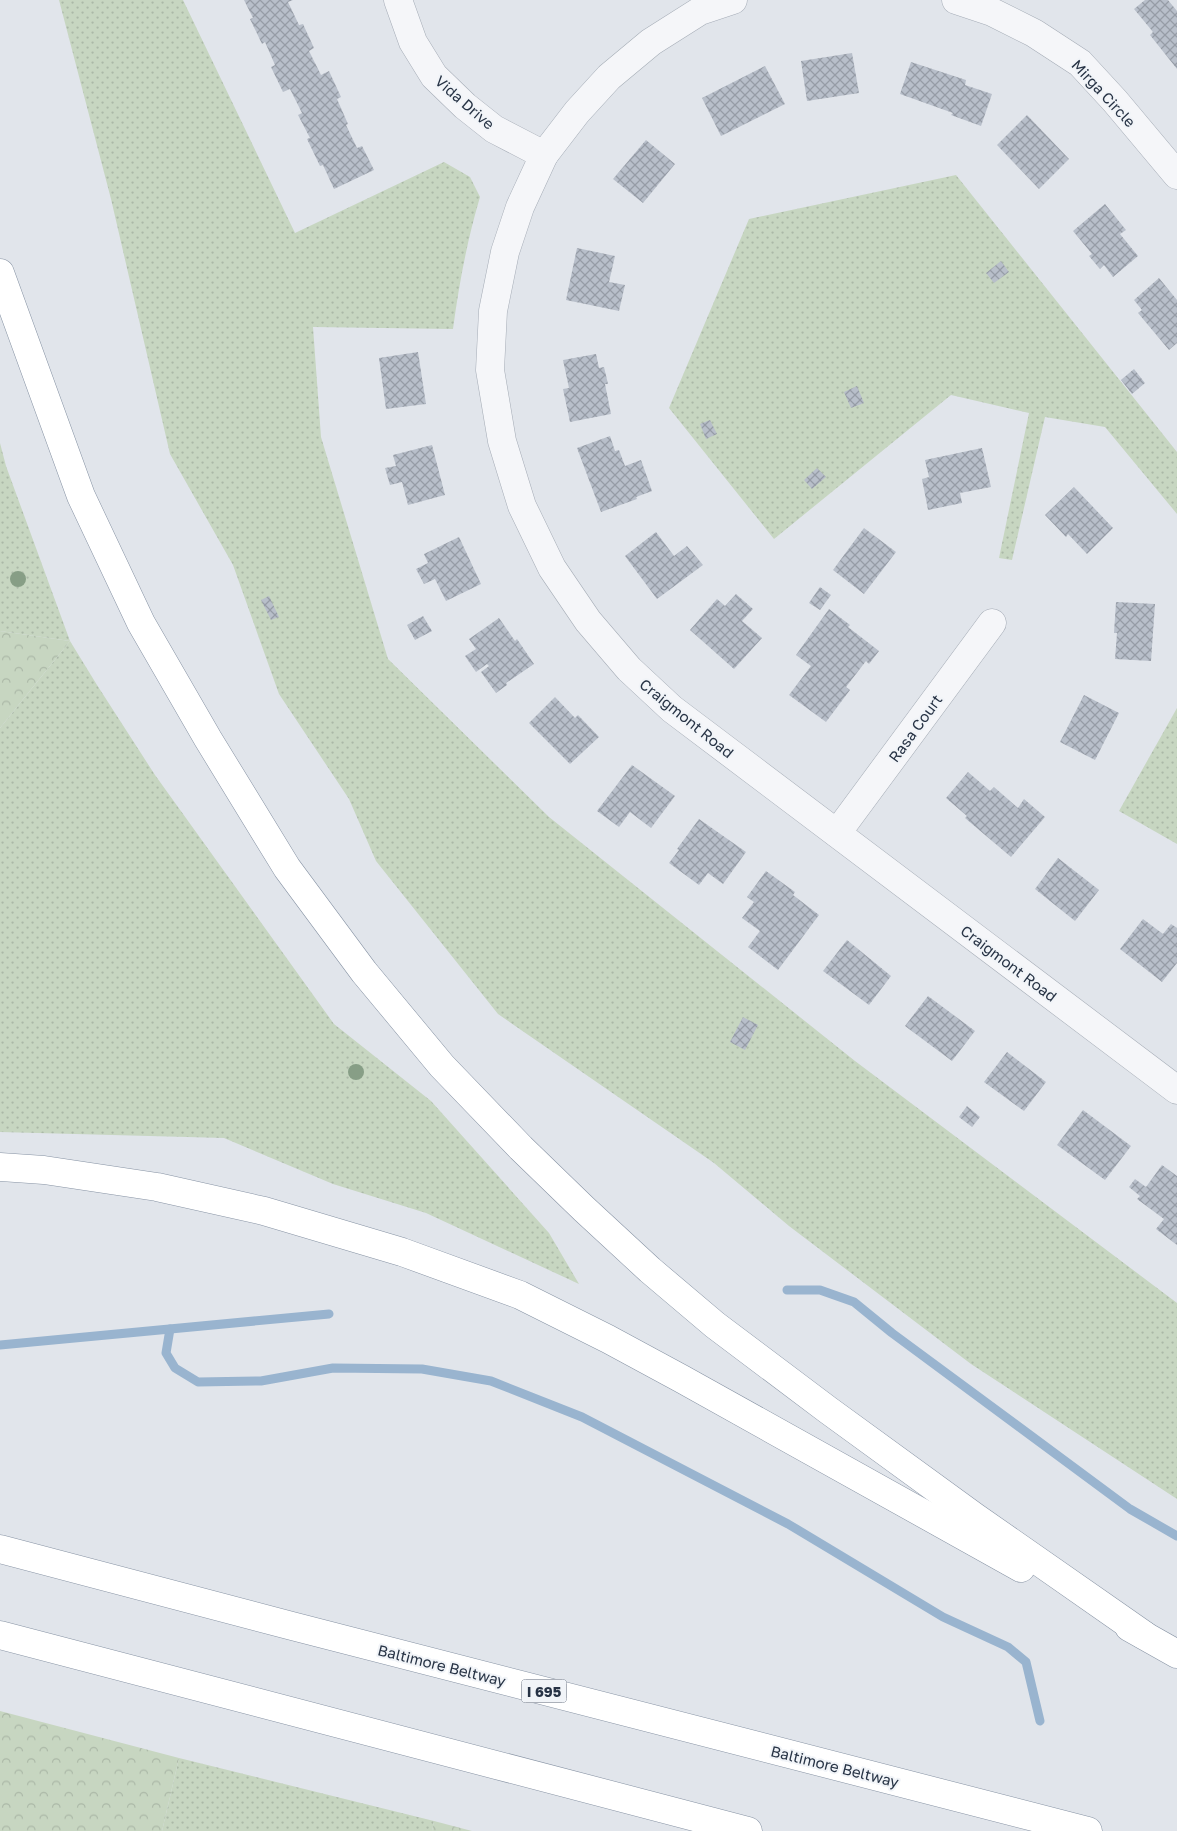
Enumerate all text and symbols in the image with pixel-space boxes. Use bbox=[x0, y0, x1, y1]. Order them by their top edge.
street label: Mirga Circle bbox=[1068, 56, 1140, 131]
street label: Vida Drive bbox=[432, 71, 499, 133]
street label: Craigmont Road bbox=[636, 675, 738, 761]
street label: Rasa Court bbox=[884, 691, 946, 765]
street label: Craigmont Road bbox=[957, 921, 1061, 1005]
street label: Baltimore Beltway bbox=[376, 1640, 508, 1690]
road number: I 695 bbox=[522, 1680, 566, 1702]
street label: Baltimore Beltway bbox=[769, 1741, 901, 1791]

